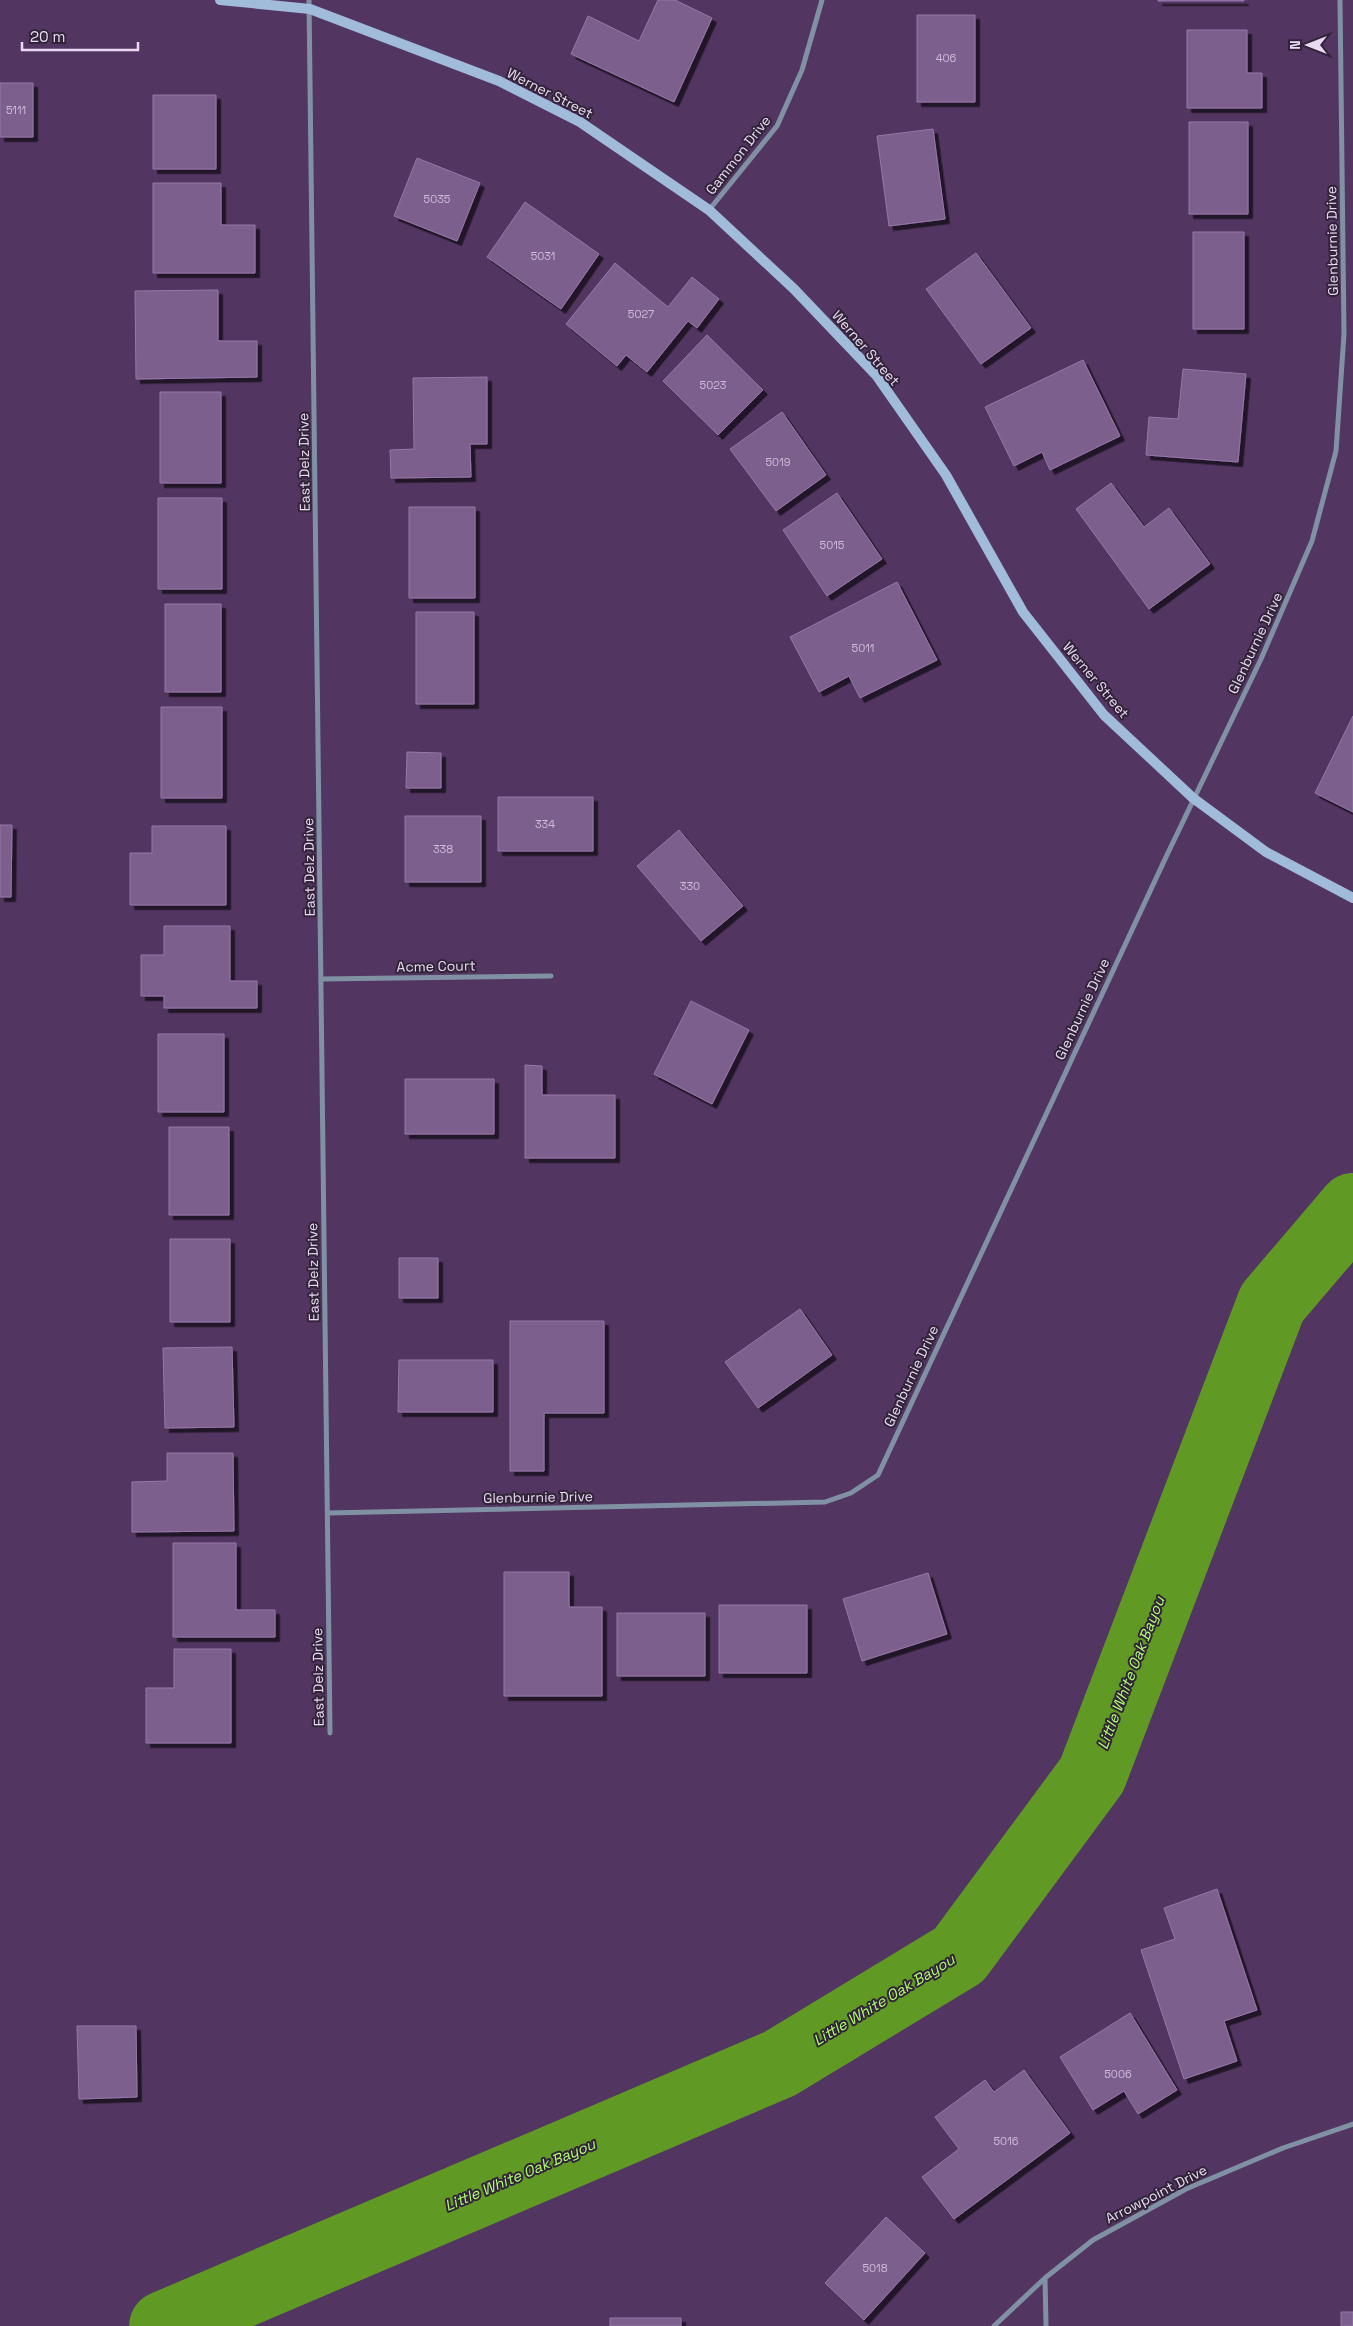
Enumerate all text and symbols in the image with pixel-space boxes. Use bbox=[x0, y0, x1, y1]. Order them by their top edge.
scale bar bbox=[22, 20, 139, 52]
north arrow bbox=[1283, 20, 1333, 70]
text: 20 m bbox=[30, 27, 65, 46]
text: N bbox=[1286, 40, 1304, 50]
house number: 406 bbox=[936, 51, 957, 65]
street label: Werner Street bbox=[504, 64, 596, 122]
house number: 5111 bbox=[6, 103, 26, 117]
street label: Gammon Drive bbox=[701, 112, 775, 198]
street label: Glenburnie Drive bbox=[1322, 186, 1342, 296]
house number: 5035 bbox=[424, 192, 451, 206]
house number: 5031 bbox=[531, 249, 555, 263]
house number: 5027 bbox=[628, 307, 654, 321]
street label: Werner Street bbox=[828, 307, 904, 389]
house number: 5023 bbox=[700, 378, 727, 392]
street label: East Delz Drive bbox=[294, 413, 314, 511]
house number: 5019 bbox=[766, 455, 791, 469]
house number: 5015 bbox=[820, 538, 845, 552]
street label: Glenburnie Drive bbox=[1224, 589, 1286, 697]
street label: Werner Street bbox=[1059, 638, 1133, 722]
house number: 5011 bbox=[852, 641, 874, 655]
house number: 334 bbox=[535, 817, 555, 831]
street label: East Delz Drive bbox=[299, 818, 319, 916]
house number: 338 bbox=[433, 842, 453, 856]
house number: 330 bbox=[680, 879, 700, 893]
street label: Glenburnie Drive bbox=[1051, 955, 1113, 1063]
street label: Acme Court bbox=[396, 956, 476, 976]
street label: East Delz Drive bbox=[303, 1223, 323, 1321]
street label: Glenburnie Drive bbox=[880, 1322, 942, 1430]
street label: Glenburnie Drive bbox=[483, 1487, 593, 1507]
water label: Little White Oak Bayou bbox=[1093, 1593, 1169, 1752]
street label: East Delz Drive bbox=[308, 1628, 328, 1726]
water label: Little White Oak Bayou bbox=[809, 1949, 959, 2049]
house number: 5006 bbox=[1104, 2067, 1132, 2081]
water label: Little White Oak Bayou bbox=[442, 2134, 599, 2215]
house number: 5016 bbox=[994, 2134, 1019, 2148]
street label: Arrowpoint Drive bbox=[1102, 2161, 1210, 2227]
house number: 5018 bbox=[862, 2261, 888, 2275]

